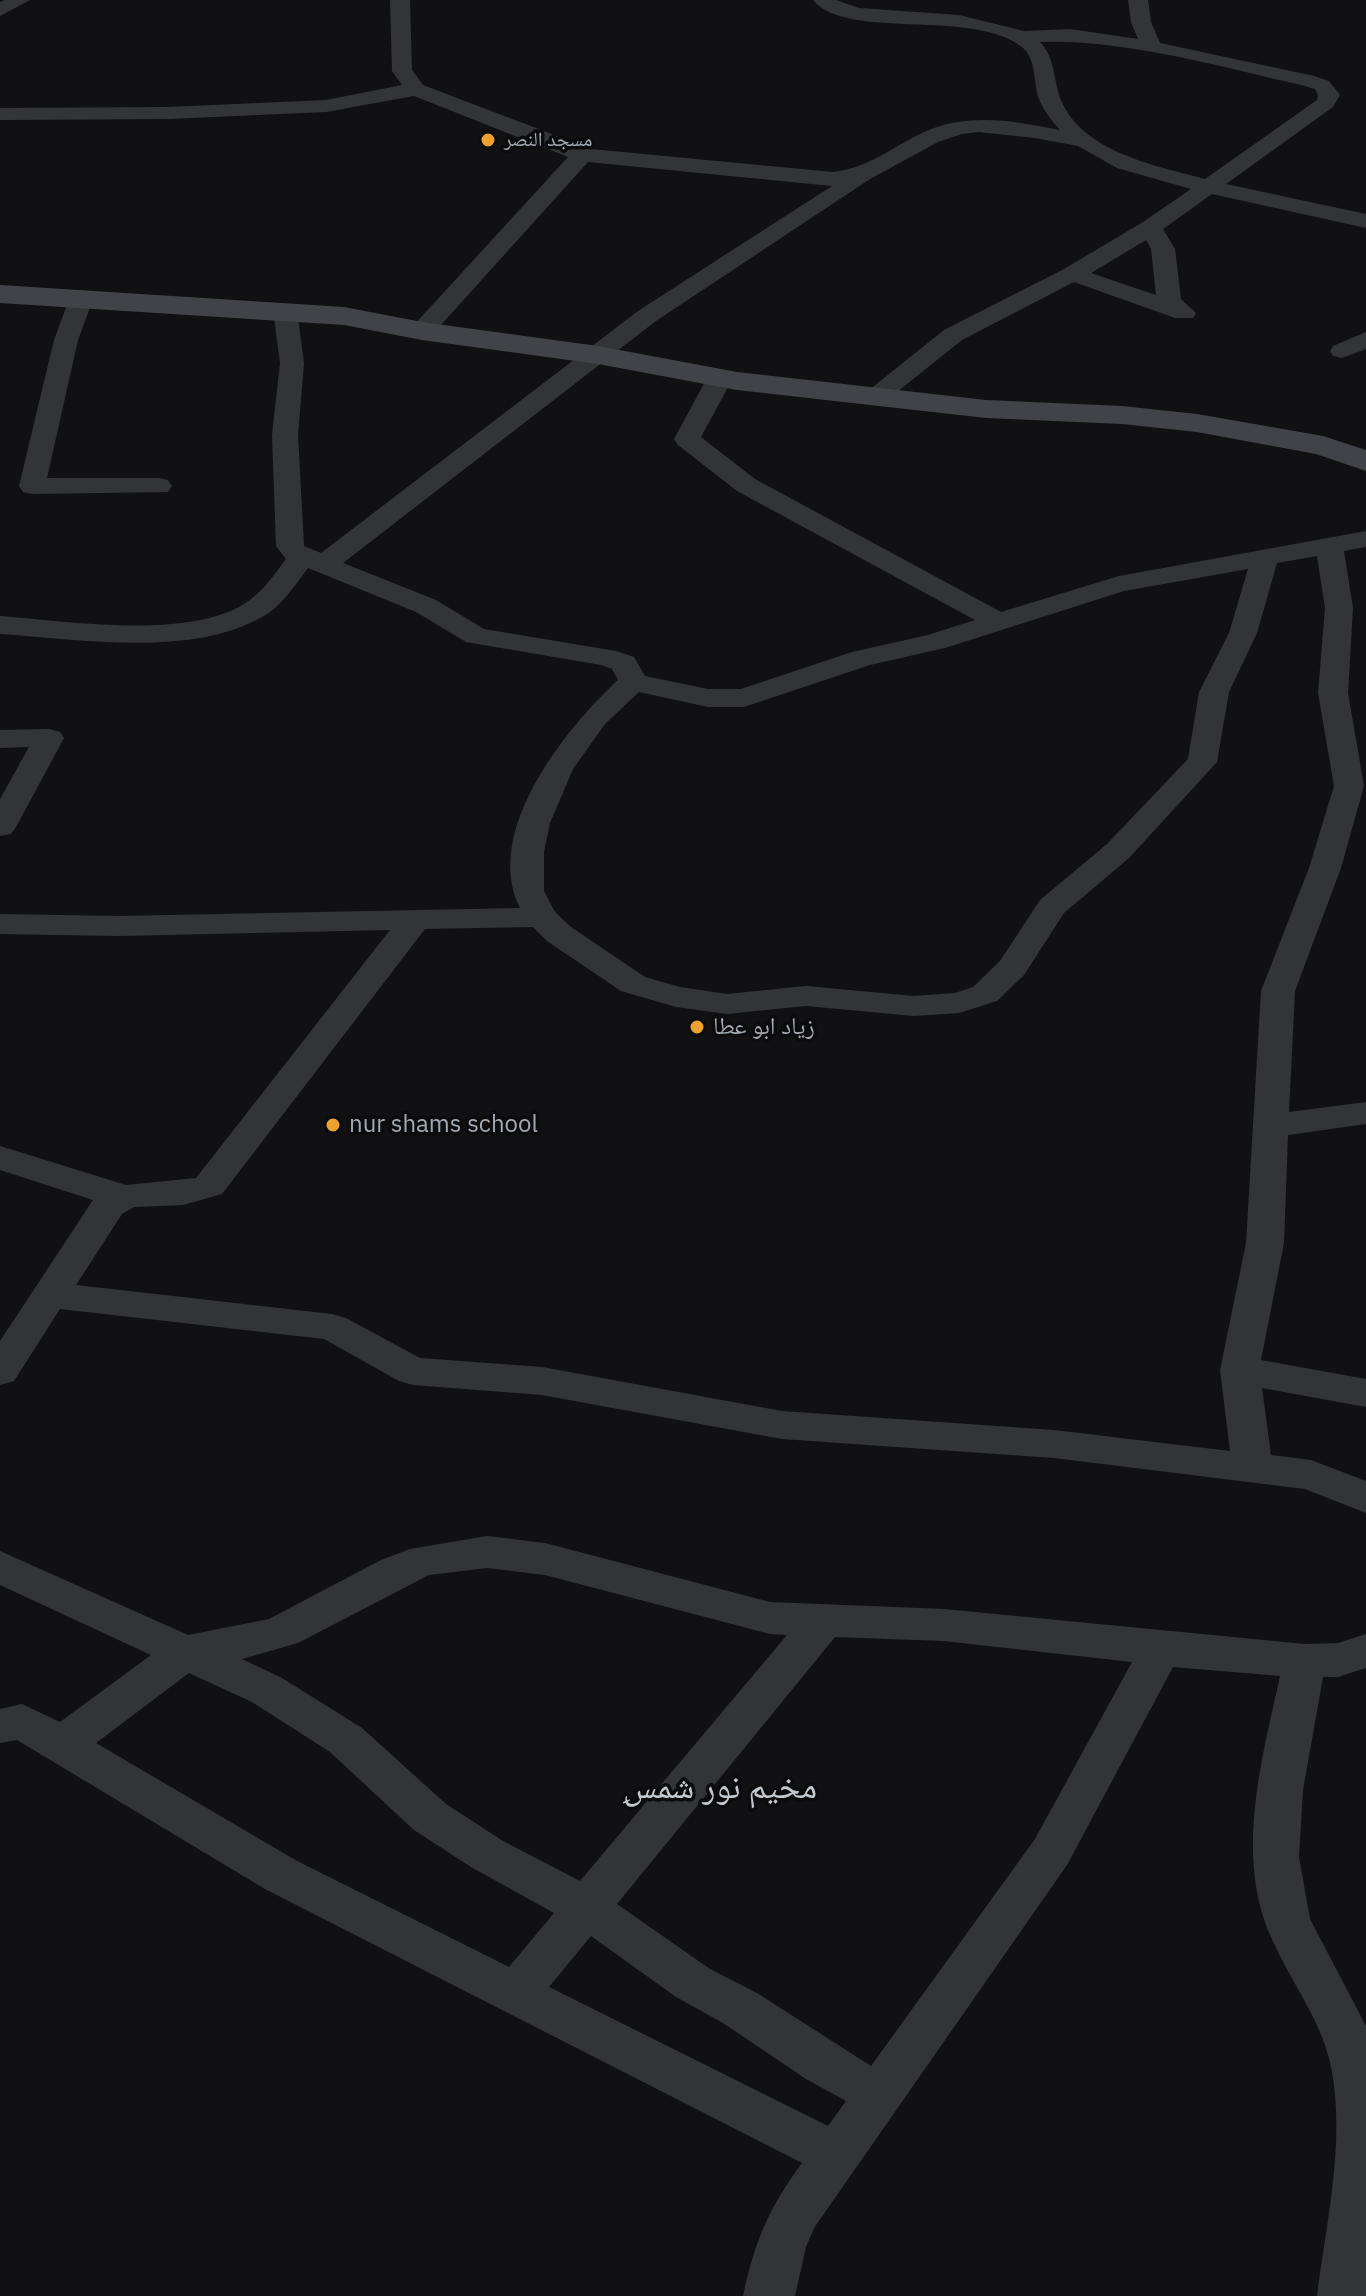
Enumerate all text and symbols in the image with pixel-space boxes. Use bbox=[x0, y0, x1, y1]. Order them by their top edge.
place label: مسجد النصر bbox=[504, 128, 592, 152]
marker: مسجد النصر bbox=[479, 131, 497, 149]
place label: زياد ابو عطا bbox=[713, 1013, 815, 1041]
marker: زياد ابو عطا bbox=[688, 1018, 706, 1036]
place label: nur shams school bbox=[349, 1111, 538, 1139]
marker: nur shams school bbox=[324, 1116, 342, 1134]
district label: ِمخيم نور شمس bbox=[623, 1768, 817, 1808]

